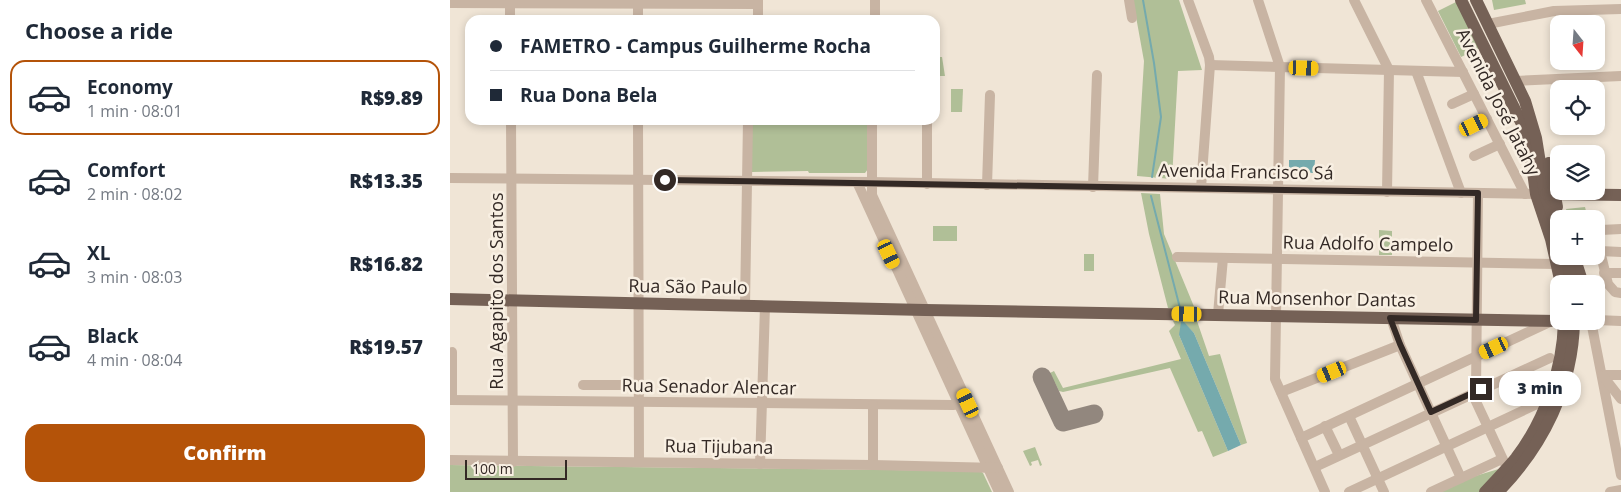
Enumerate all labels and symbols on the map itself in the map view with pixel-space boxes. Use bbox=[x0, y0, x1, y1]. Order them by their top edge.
north arrow bbox=[1550, 15, 1605, 70]
street label: Avenida José Jatahy bbox=[1451, 24, 1547, 180]
car bbox=[1288, 60, 1319, 76]
car bbox=[1457, 112, 1490, 138]
street label: Avenida Francisco Sá bbox=[1158, 157, 1334, 185]
route start bbox=[654, 169, 676, 191]
street label: Rua Agapito dos Santos bbox=[484, 192, 508, 390]
street label: Rua Adolfo Campelo bbox=[1282, 230, 1454, 256]
car bbox=[875, 237, 902, 271]
street label: Rua São Paulo bbox=[628, 273, 748, 299]
street label: Rua Monsenhor Dantas bbox=[1218, 284, 1416, 312]
car bbox=[1171, 306, 1202, 322]
car bbox=[1477, 335, 1510, 361]
car bbox=[1315, 359, 1348, 385]
street label: Rua Senador Alencar bbox=[621, 372, 797, 400]
callout: 3 min bbox=[1498, 372, 1581, 406]
route end bbox=[1470, 378, 1492, 400]
car bbox=[954, 386, 981, 420]
street label: Rua Tijubana bbox=[664, 433, 774, 459]
scale bar bbox=[465, 457, 568, 480]

